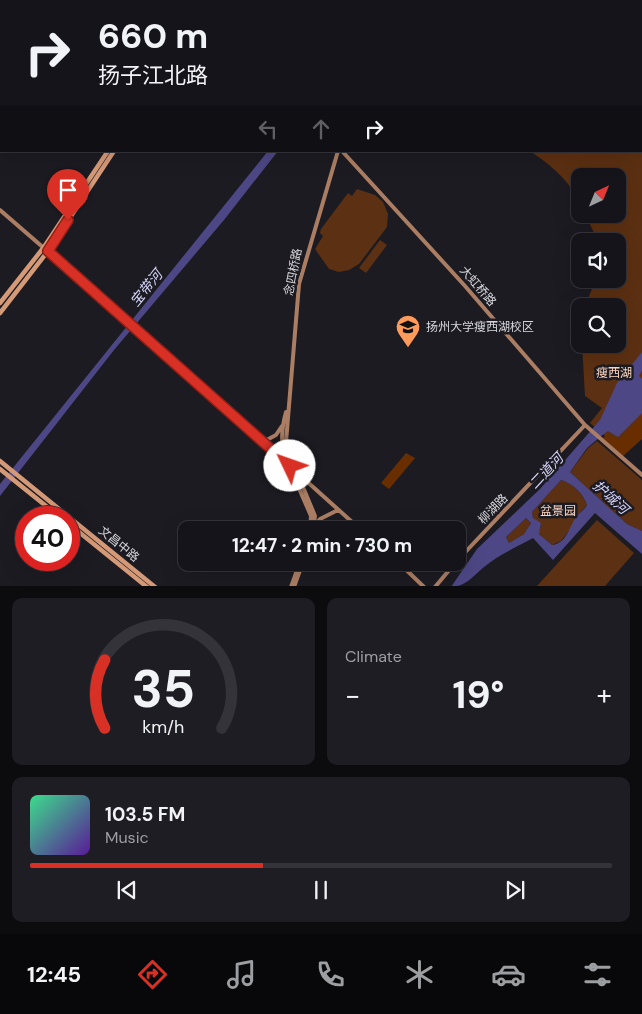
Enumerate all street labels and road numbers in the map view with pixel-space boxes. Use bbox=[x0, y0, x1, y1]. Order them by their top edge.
street label: 念四桥路 bbox=[281, 247, 305, 297]
street label: 大虹桥路 bbox=[456, 263, 500, 309]
street label: 柳湖路 bbox=[475, 490, 511, 528]
street label: 文昌中路 bbox=[95, 523, 143, 565]

